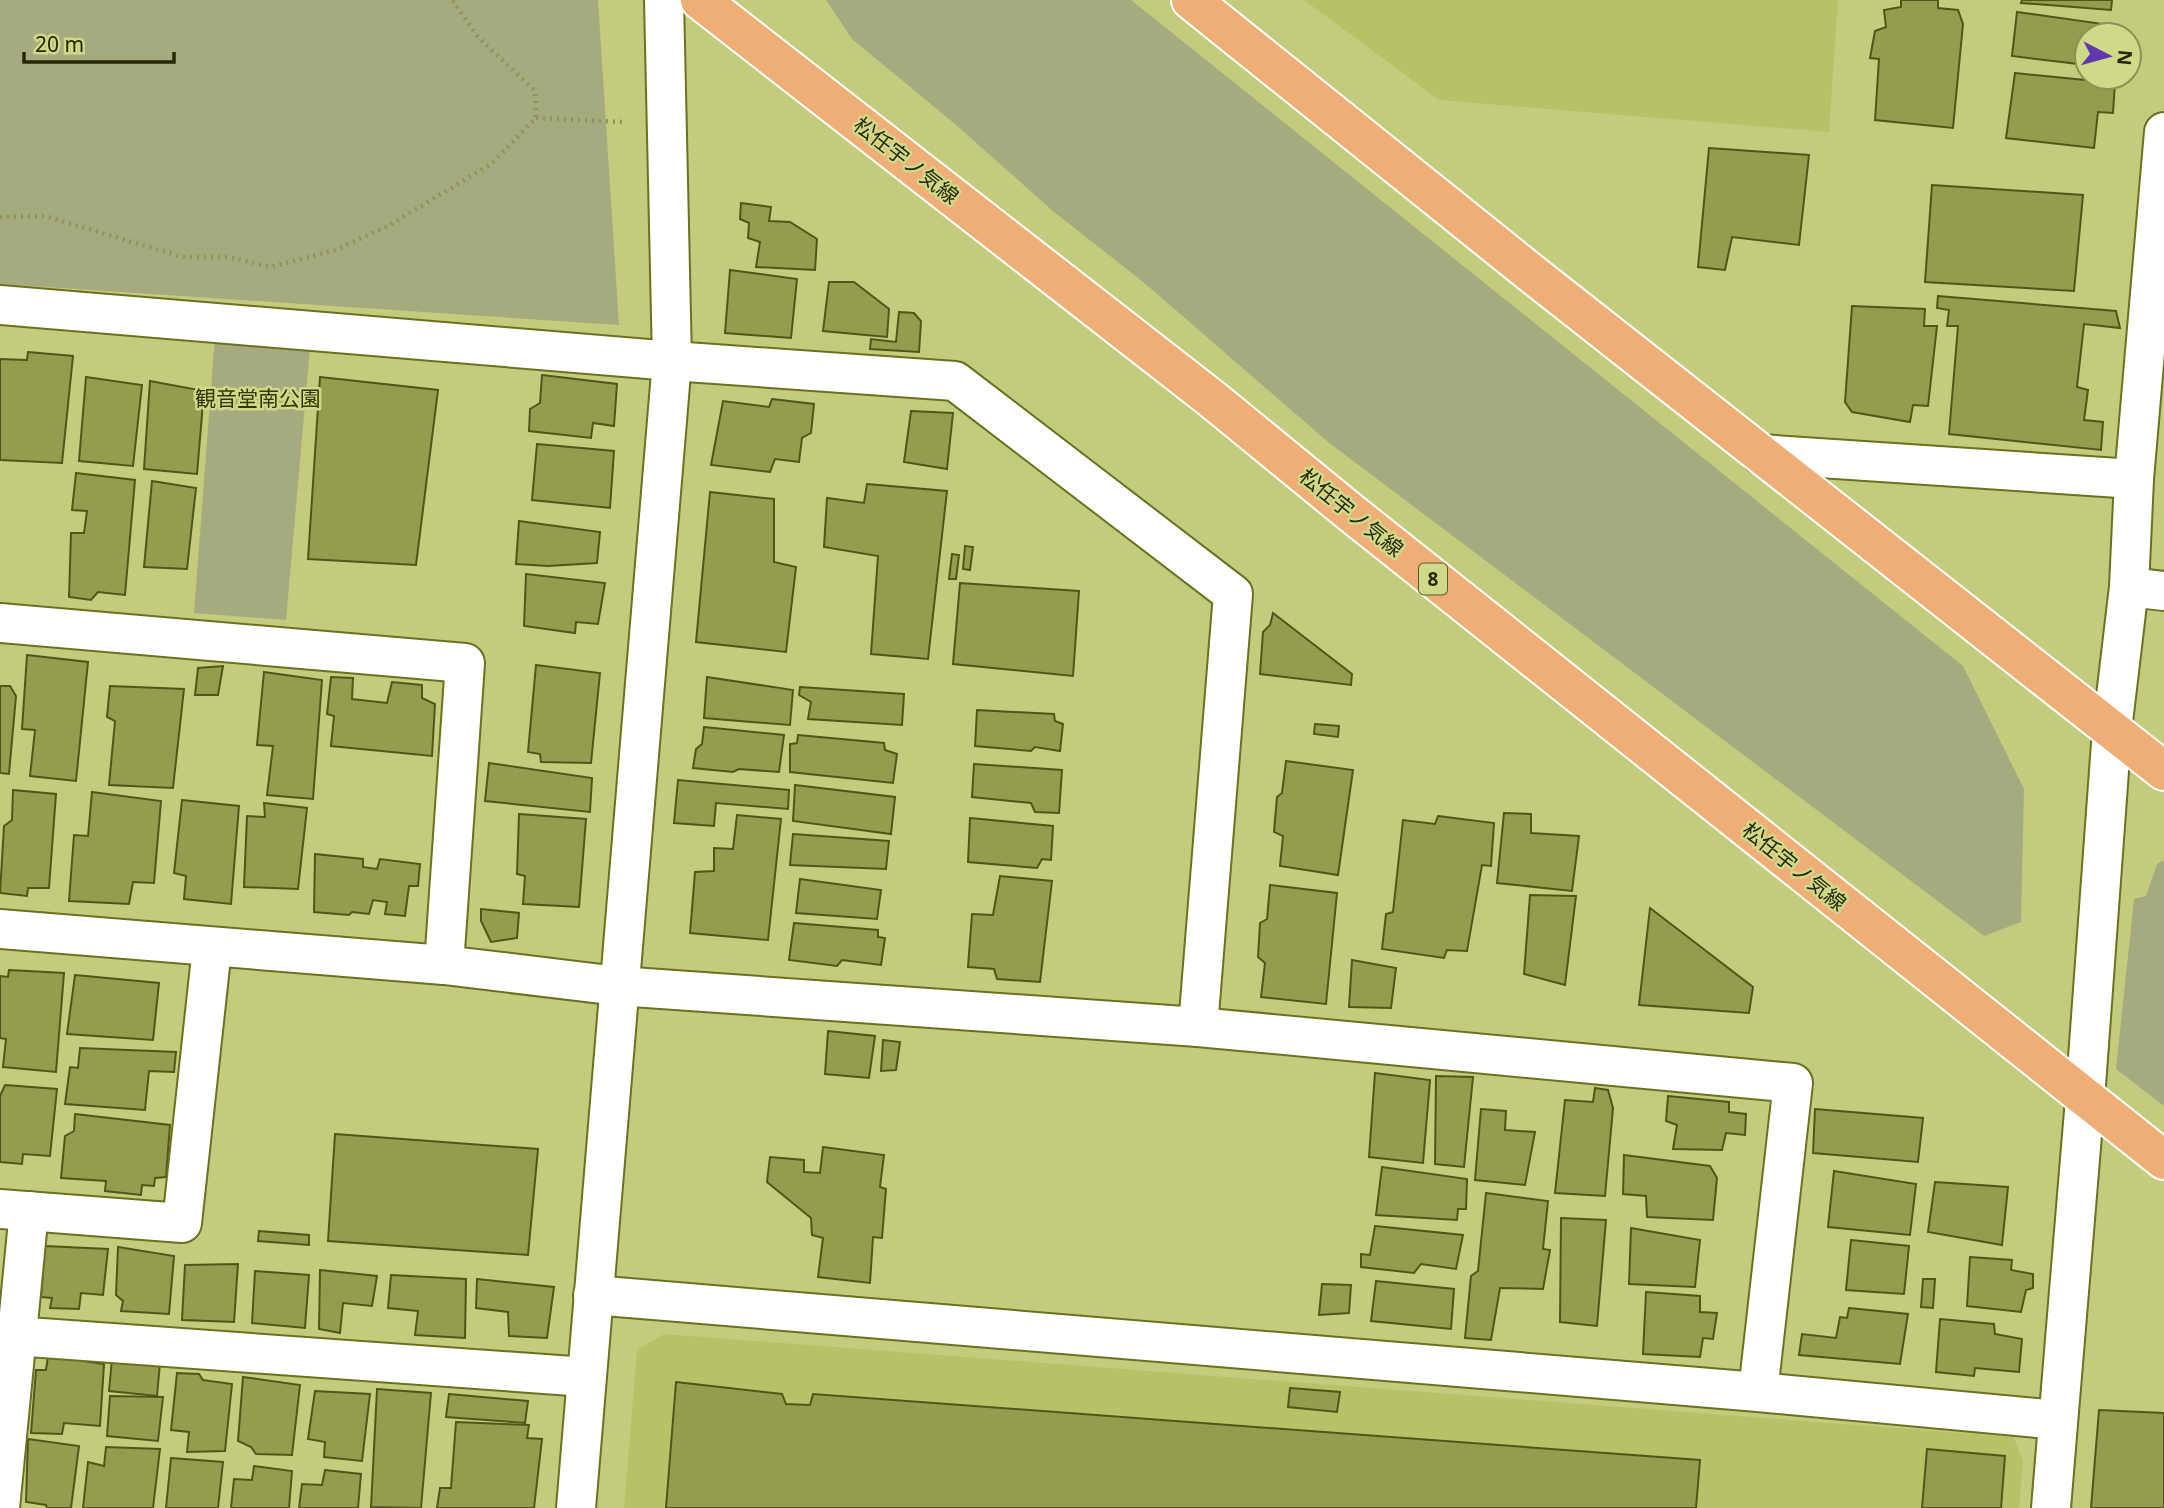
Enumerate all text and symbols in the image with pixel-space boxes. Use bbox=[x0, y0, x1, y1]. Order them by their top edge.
scale bar bbox=[24, 21, 175, 65]
north arrow bbox=[2073, 21, 2143, 91]
text: 20 m bbox=[35, 30, 84, 58]
text: N bbox=[2111, 49, 2139, 67]
street label: 松任宇ノ気線 bbox=[848, 110, 965, 210]
park label: 観音堂南公園 bbox=[195, 384, 321, 412]
street label: 松任宇ノ気線 bbox=[1294, 462, 1409, 563]
road number: 8 bbox=[1419, 564, 1447, 594]
street label: 松任宇ノ気線 bbox=[1737, 816, 1852, 917]

